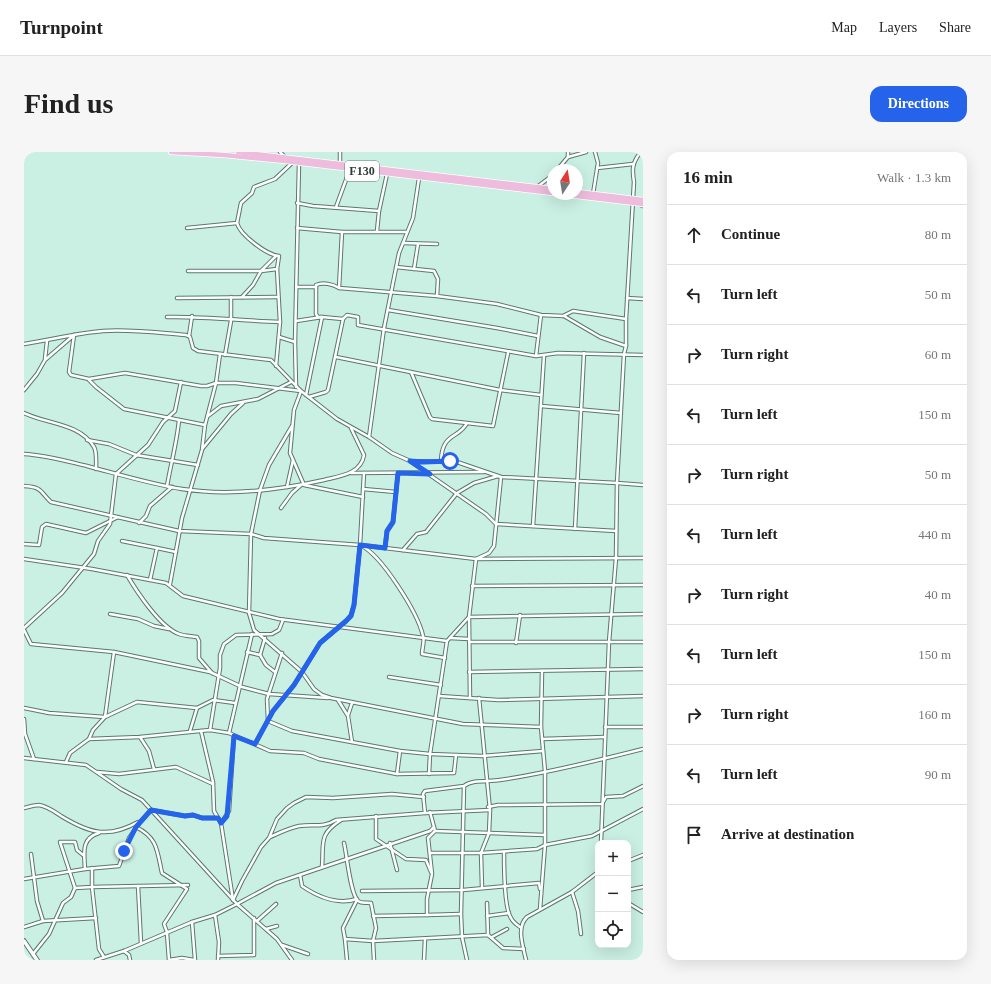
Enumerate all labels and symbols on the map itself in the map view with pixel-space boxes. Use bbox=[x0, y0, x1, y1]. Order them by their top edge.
road number: F130 bbox=[345, 161, 379, 181]
north arrow bbox=[547, 164, 583, 200]
route start bbox=[441, 452, 459, 470]
route end bbox=[115, 842, 133, 860]

